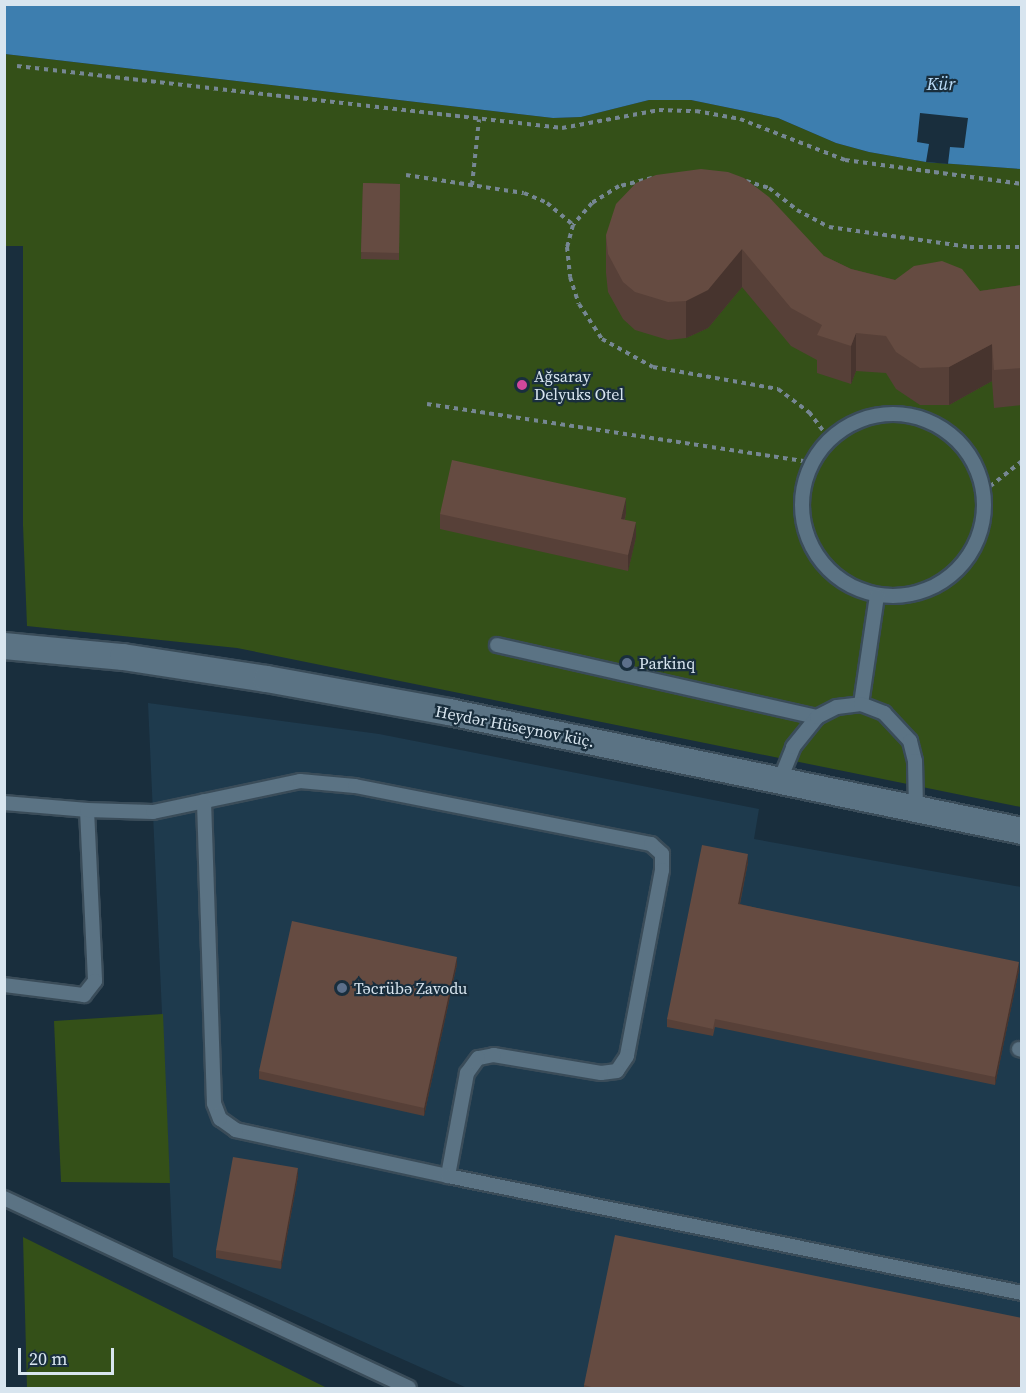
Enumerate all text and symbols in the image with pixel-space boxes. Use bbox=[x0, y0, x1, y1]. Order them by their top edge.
water label: Kür bbox=[926, 73, 956, 95]
place label: Ağsaray Delyuks Otel bbox=[534, 366, 624, 404]
marker: Ağsaray Delyuks Otel bbox=[515, 378, 529, 392]
place label: Parkinq bbox=[639, 653, 695, 673]
marker: Parkinq bbox=[620, 656, 634, 670]
street label: Heydər Hüseynov küç. bbox=[434, 701, 596, 751]
place label: Təcrübə Zavodu bbox=[354, 978, 467, 998]
marker: Təcrübə Zavodu bbox=[335, 981, 349, 995]
scale bar bbox=[21, 1336, 117, 1374]
text: 20 m bbox=[29, 1346, 67, 1371]

